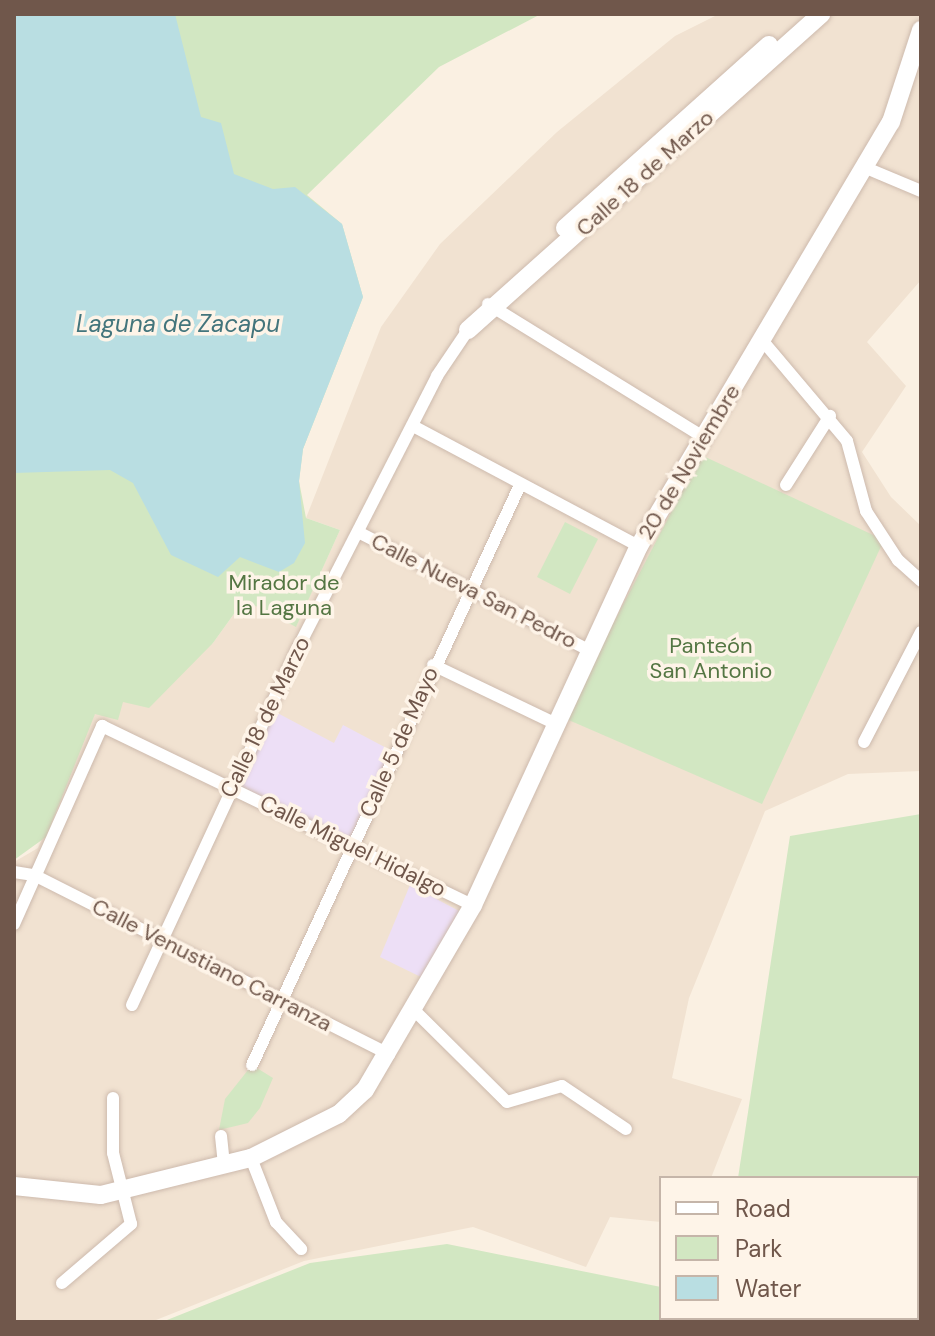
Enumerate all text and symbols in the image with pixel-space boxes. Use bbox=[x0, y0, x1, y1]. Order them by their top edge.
street label: Calle 18 de Marzo bbox=[571, 104, 719, 242]
water label: Laguna de Zacapu bbox=[76, 310, 280, 338]
street label: 20 de Noviembre bbox=[632, 380, 746, 544]
street label: Calle Nueva San Pedro bbox=[367, 528, 581, 654]
park label: Mirador de la Laguna bbox=[228, 569, 340, 620]
street label: Calle 18 de Marzo bbox=[215, 632, 315, 802]
park label: Panteón San Antonio bbox=[650, 632, 772, 684]
street label: Calle 5 de Mayo bbox=[354, 663, 444, 821]
street label: Calle Miguel Hidalgo bbox=[256, 790, 450, 902]
street label: Calle Venustiano Carranza bbox=[88, 893, 336, 1037]
legend bbox=[659, 1176, 919, 1320]
text: Road bbox=[735, 1193, 791, 1224]
text: Park bbox=[735, 1233, 782, 1264]
text: Water bbox=[735, 1273, 801, 1304]

